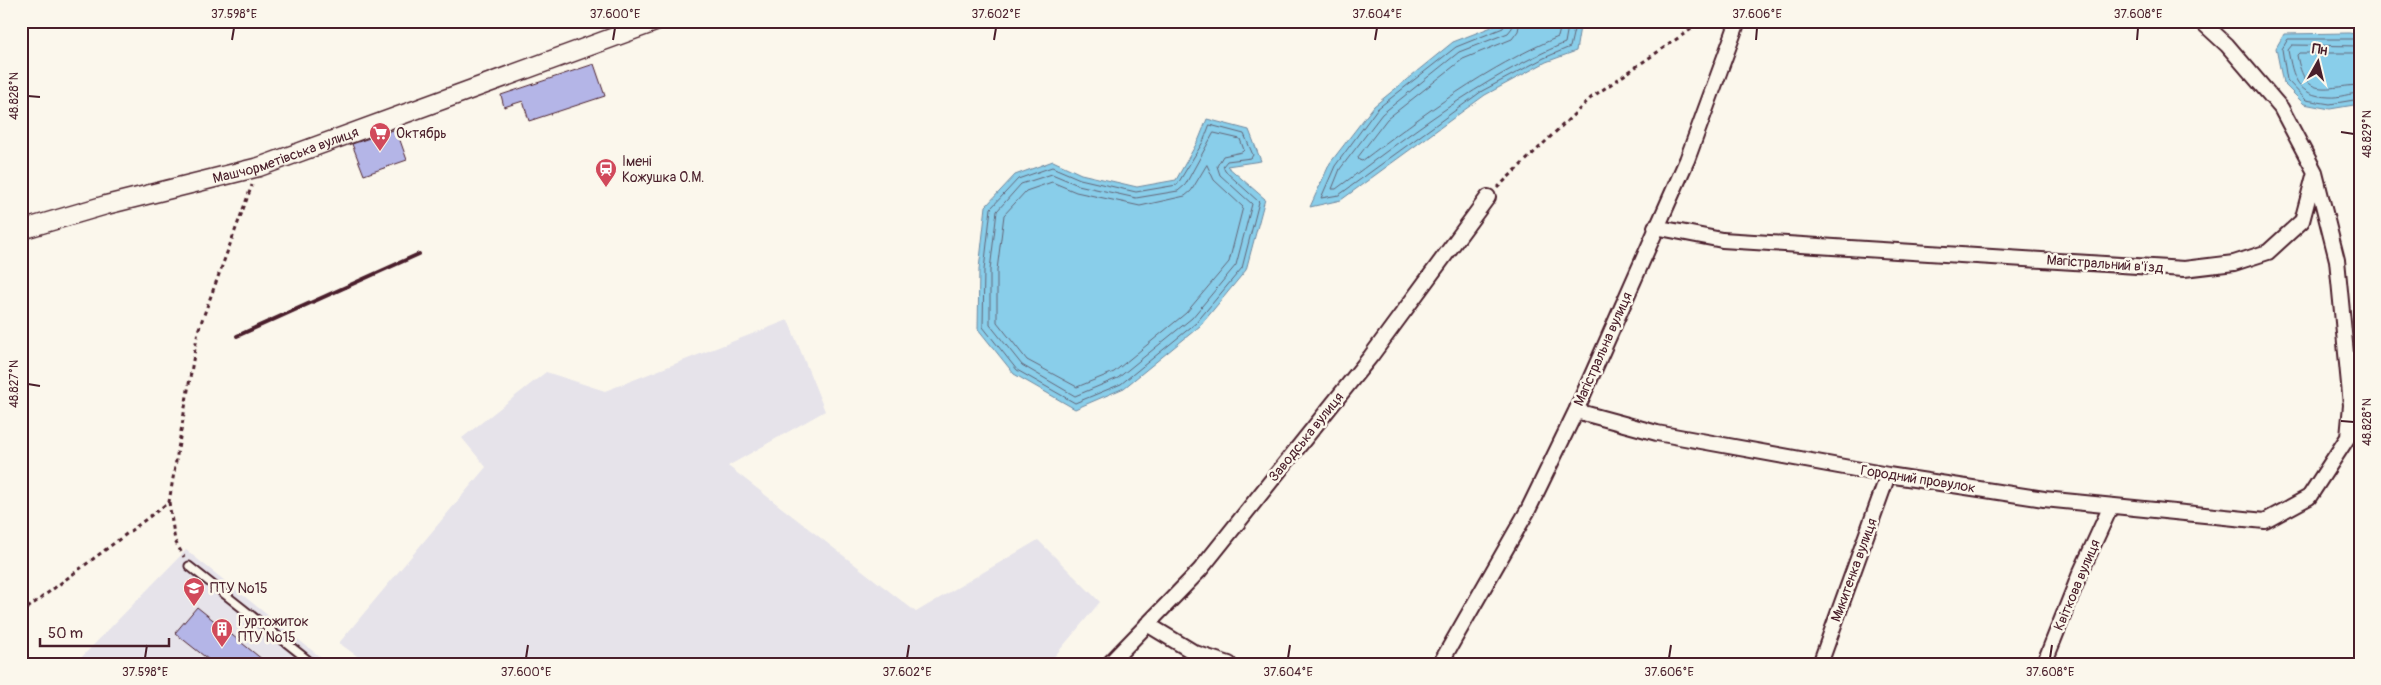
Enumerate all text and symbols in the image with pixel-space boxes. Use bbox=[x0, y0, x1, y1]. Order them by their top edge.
text: 37.598°E bbox=[211, 7, 257, 22]
text: 37.600°E bbox=[590, 7, 640, 22]
text: 37.602°E bbox=[971, 7, 1021, 22]
text: 37.604°E bbox=[1352, 7, 1402, 22]
text: 37.606°E bbox=[1732, 7, 1782, 22]
text: 37.608°E bbox=[2114, 7, 2162, 22]
north arrow bbox=[2294, 38, 2344, 88]
text: Пн bbox=[2311, 40, 2329, 59]
text: 48.828°N bbox=[7, 72, 22, 120]
text: 48.829°N bbox=[2360, 110, 2375, 158]
supermarket icon: Октябрь bbox=[368, 121, 392, 152]
street label: Машчорметівська вулиця bbox=[211, 123, 361, 187]
place label: Октябрь bbox=[396, 125, 447, 142]
place label: Імені Кожушка О.М. bbox=[622, 153, 704, 186]
station icon: Імені Кожушка О.М. bbox=[594, 157, 618, 188]
street label: Магістральний в'їзд bbox=[2046, 251, 2165, 277]
street label: Магістральна вулиця bbox=[1570, 289, 1636, 409]
text: 48.827°N bbox=[7, 360, 22, 408]
street label: Заводська вулиця bbox=[1265, 389, 1347, 485]
text: 48.828°N bbox=[2360, 398, 2375, 446]
street label: Городний провулок bbox=[1859, 462, 1977, 496]
street label: Микитенка вулиця bbox=[1827, 516, 1881, 624]
street label: Квіткова вулиця bbox=[2050, 537, 2104, 633]
school or university icon: ПТУ №15 bbox=[182, 576, 206, 607]
place label: ПТУ №15 bbox=[210, 580, 268, 597]
place label: Гуртожиток ПТУ №15 bbox=[238, 613, 309, 646]
scale bar bbox=[40, 615, 169, 647]
building icon: Гуртожиток ПТУ №15 bbox=[210, 617, 234, 648]
text: 50 m bbox=[48, 624, 83, 643]
text: 37.598°E bbox=[122, 665, 168, 680]
text: 37.600°E bbox=[501, 665, 551, 680]
text: 37.602°E bbox=[882, 665, 932, 680]
text: 37.604°E bbox=[1263, 665, 1313, 680]
text: 37.606°E bbox=[1644, 665, 1694, 680]
text: 37.608°E bbox=[2026, 665, 2074, 680]

